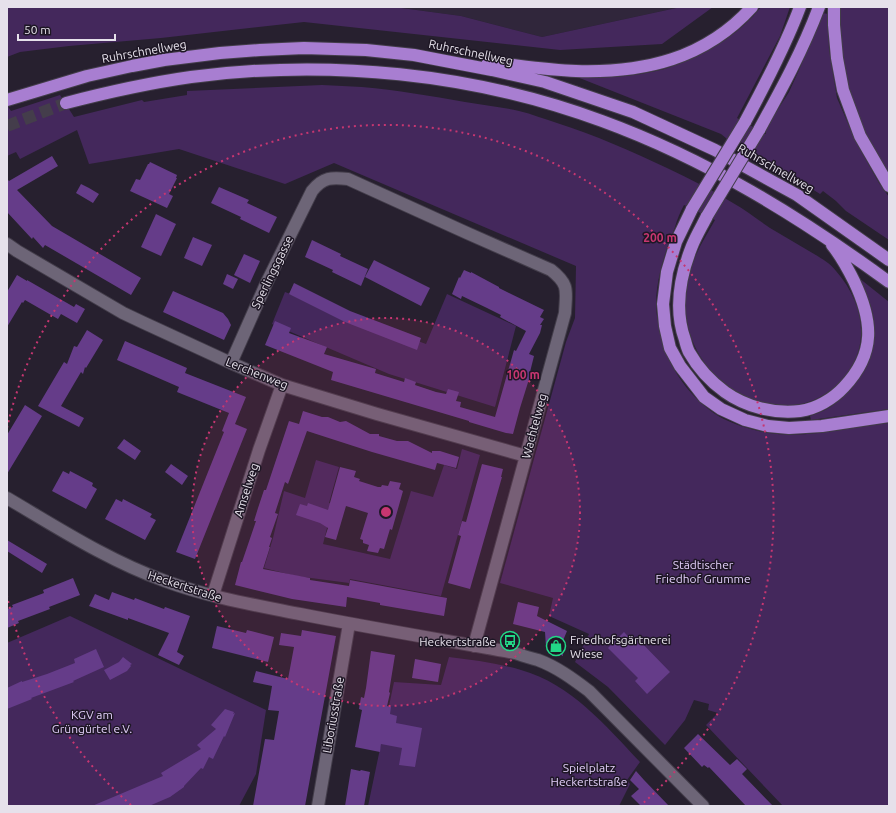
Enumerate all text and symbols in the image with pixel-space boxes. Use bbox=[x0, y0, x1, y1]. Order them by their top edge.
scale bar bbox=[18, 16, 115, 42]
text: 50 m bbox=[24, 23, 51, 36]
street label: Ruhrschnellweg bbox=[101, 37, 187, 65]
street label: Ruhrschnellweg bbox=[428, 37, 514, 67]
street label: Ruhrschnellweg bbox=[736, 141, 816, 195]
text: 200 m bbox=[643, 231, 677, 244]
street label: Sperlingsgasse bbox=[249, 233, 295, 311]
street label: Lerchenweg bbox=[224, 355, 290, 391]
text: 100 m bbox=[506, 368, 540, 381]
street label: Wachtelweg bbox=[519, 392, 549, 460]
street label: Amselweg bbox=[231, 461, 261, 519]
centre of rings bbox=[379, 505, 393, 519]
park label: Städtischer Friedhof Grumme bbox=[655, 558, 751, 585]
street label: Heckertstraße bbox=[146, 568, 224, 604]
bus stop icon: Heckertstraße bbox=[499, 630, 521, 652]
place label: Friedhofsgärtnerei Wiese bbox=[570, 633, 671, 660]
place label: Heckertstraße bbox=[419, 635, 496, 648]
shop icon: Friedhofsgärtnerei Wiese bbox=[545, 635, 567, 657]
street label: Liboriusstraße bbox=[320, 676, 346, 754]
park label: KGV am Grüngürtel e.V. bbox=[52, 708, 132, 735]
park label: Spielplatz Heckertstraße bbox=[551, 761, 627, 788]

